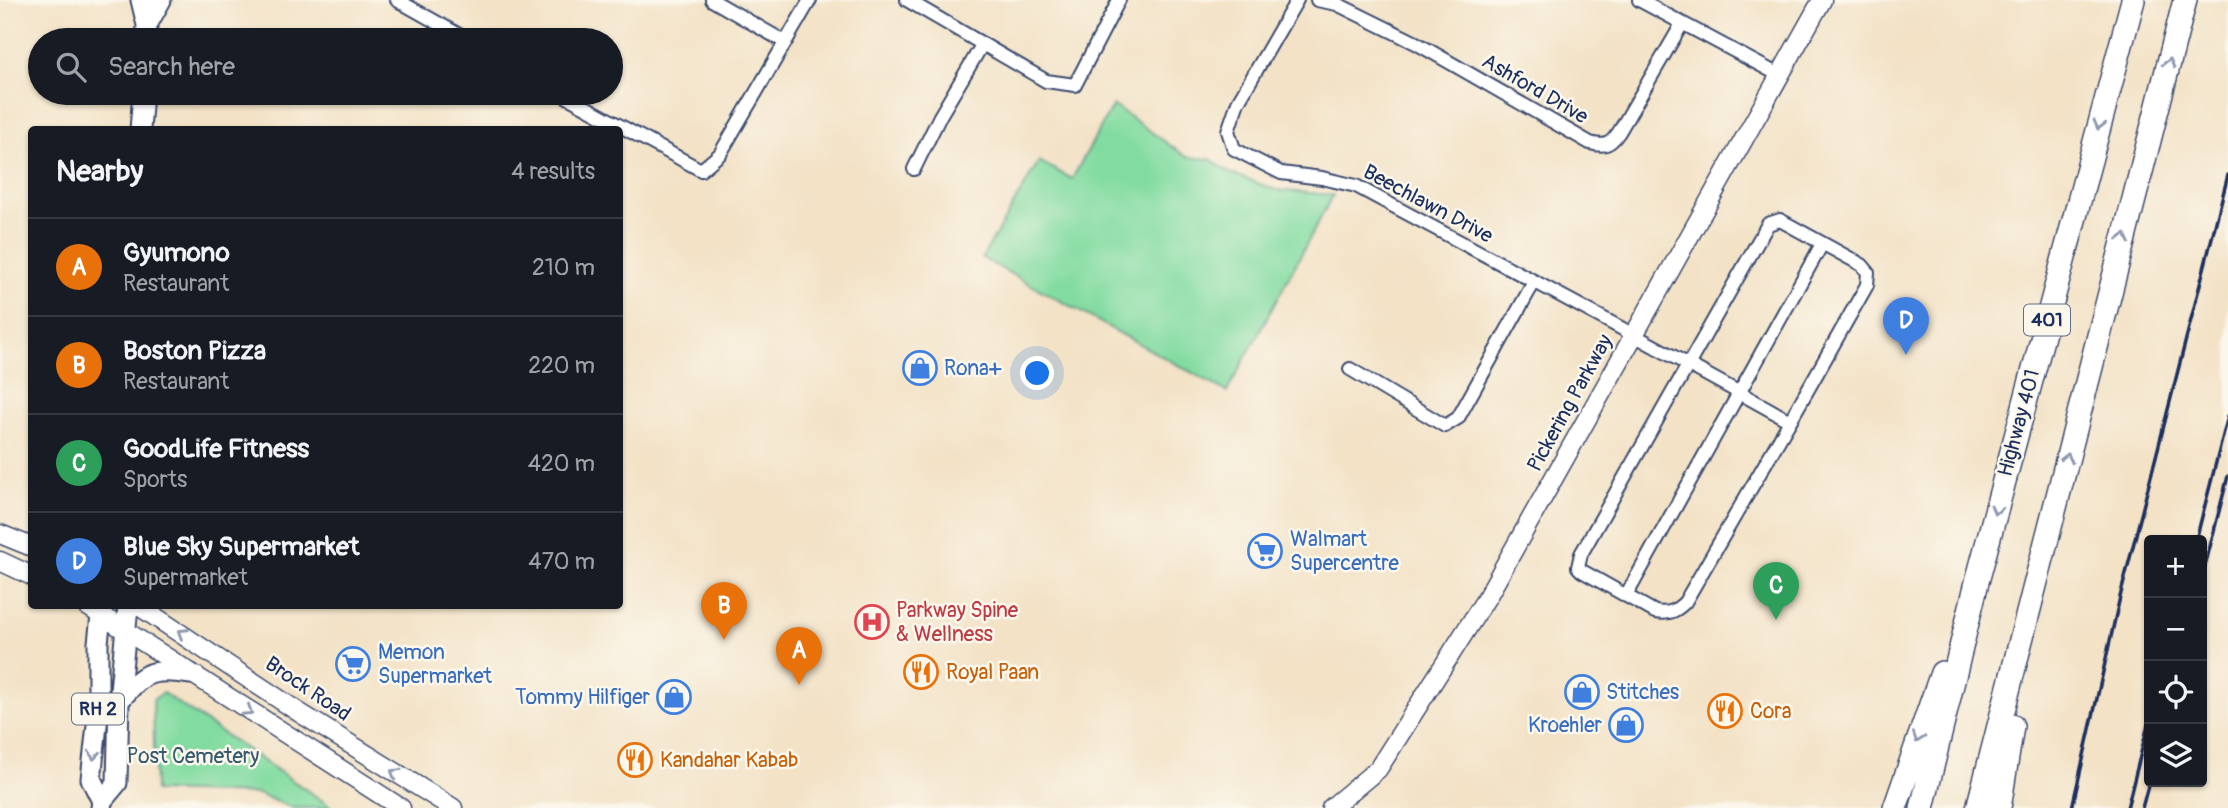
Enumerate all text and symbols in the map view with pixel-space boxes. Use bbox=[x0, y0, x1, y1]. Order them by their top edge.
search box bbox=[28, 28, 623, 105]
icon: search bbox=[52, 48, 90, 86]
street label: Ashford Drive bbox=[1477, 48, 1593, 131]
text: Search here bbox=[108, 51, 235, 83]
one-way arrow bbox=[2161, 57, 2175, 69]
one-way arrow bbox=[2093, 119, 2107, 131]
text: Nearby bbox=[56, 153, 143, 190]
text: 4 results bbox=[511, 157, 595, 186]
street label: Beechlawn Drive bbox=[1358, 158, 1498, 250]
one-way arrow bbox=[2116, 232, 2130, 244]
text: Gyumono bbox=[123, 237, 230, 269]
text: A bbox=[72, 253, 86, 282]
text: 210 m bbox=[532, 253, 595, 282]
text: Restaurant bbox=[123, 269, 229, 298]
pin: D bbox=[1883, 297, 1929, 355]
road number: 401 bbox=[2024, 304, 2070, 336]
street label: Pickering Parkway bbox=[1521, 330, 1619, 476]
text: Boston Pizza bbox=[123, 335, 266, 367]
shop icon: Rona+ bbox=[901, 349, 939, 387]
text: B bbox=[72, 351, 86, 380]
text: 220 m bbox=[528, 351, 595, 380]
place label: Rona+ bbox=[944, 355, 1002, 382]
your location bbox=[1020, 356, 1054, 390]
street label: Highway 401 bbox=[1992, 366, 2046, 480]
text: Restaurant bbox=[123, 367, 229, 396]
text: GoodLife Fitness bbox=[123, 433, 309, 465]
text: C bbox=[72, 449, 86, 478]
text: 420 m bbox=[528, 449, 595, 478]
one-way arrow bbox=[2059, 452, 2073, 464]
text: Sports bbox=[123, 465, 187, 494]
one-way arrow bbox=[1990, 504, 2004, 516]
place label: Walmart Supercentre bbox=[1290, 526, 1399, 577]
text: Blue Sky Supermarket bbox=[123, 531, 359, 563]
supermarket icon: Walmart Supercentre bbox=[1246, 532, 1284, 570]
map controls bbox=[2144, 535, 2207, 787]
button: + bbox=[2144, 535, 2207, 598]
text: D bbox=[72, 547, 86, 576]
text: 470 m bbox=[528, 547, 595, 576]
pin: C bbox=[1753, 562, 1799, 620]
text: Supermarket bbox=[123, 563, 248, 592]
pin: B bbox=[701, 582, 747, 640]
place label: Parkway Spine & Wellness bbox=[896, 597, 1019, 648]
button: − bbox=[2144, 598, 2207, 661]
hospital icon: Parkway Spine & Wellness bbox=[853, 603, 891, 641]
pin: A bbox=[776, 627, 822, 685]
one-way arrow bbox=[177, 629, 190, 642]
place label: Memon Supermarket bbox=[378, 639, 493, 690]
supermarket icon: Memon Supermarket bbox=[334, 645, 372, 683]
street label: Brock Road bbox=[260, 650, 356, 728]
restaurant icon: Royal Paan bbox=[902, 653, 940, 691]
place label: Royal Paan bbox=[946, 659, 1039, 686]
button: locate bbox=[2144, 661, 2207, 724]
shop icon: Stitches bbox=[1563, 673, 1601, 711]
shop icon: Tommy Hilfiger bbox=[655, 678, 693, 716]
place label: Stitches bbox=[1606, 679, 1680, 706]
place label: Tommy Hilfiger bbox=[515, 684, 650, 711]
restaurant icon: Cora bbox=[1706, 692, 1744, 730]
road number: RH 2 bbox=[72, 694, 124, 724]
place label: Cora bbox=[1750, 698, 1792, 725]
one-way arrow bbox=[241, 703, 254, 716]
shop icon: Kroehler bbox=[1607, 706, 1645, 744]
place label: Kroehler bbox=[1528, 712, 1602, 739]
button: layers bbox=[2144, 724, 2207, 787]
one-way arrow bbox=[1912, 731, 1926, 743]
restaurant icon: Kandahar Kabab bbox=[616, 741, 654, 779]
park label: Post Cemetery bbox=[127, 743, 259, 770]
place label: Kandahar Kabab bbox=[660, 747, 798, 774]
one-way arrow bbox=[87, 750, 102, 761]
one-way arrow bbox=[390, 768, 403, 781]

